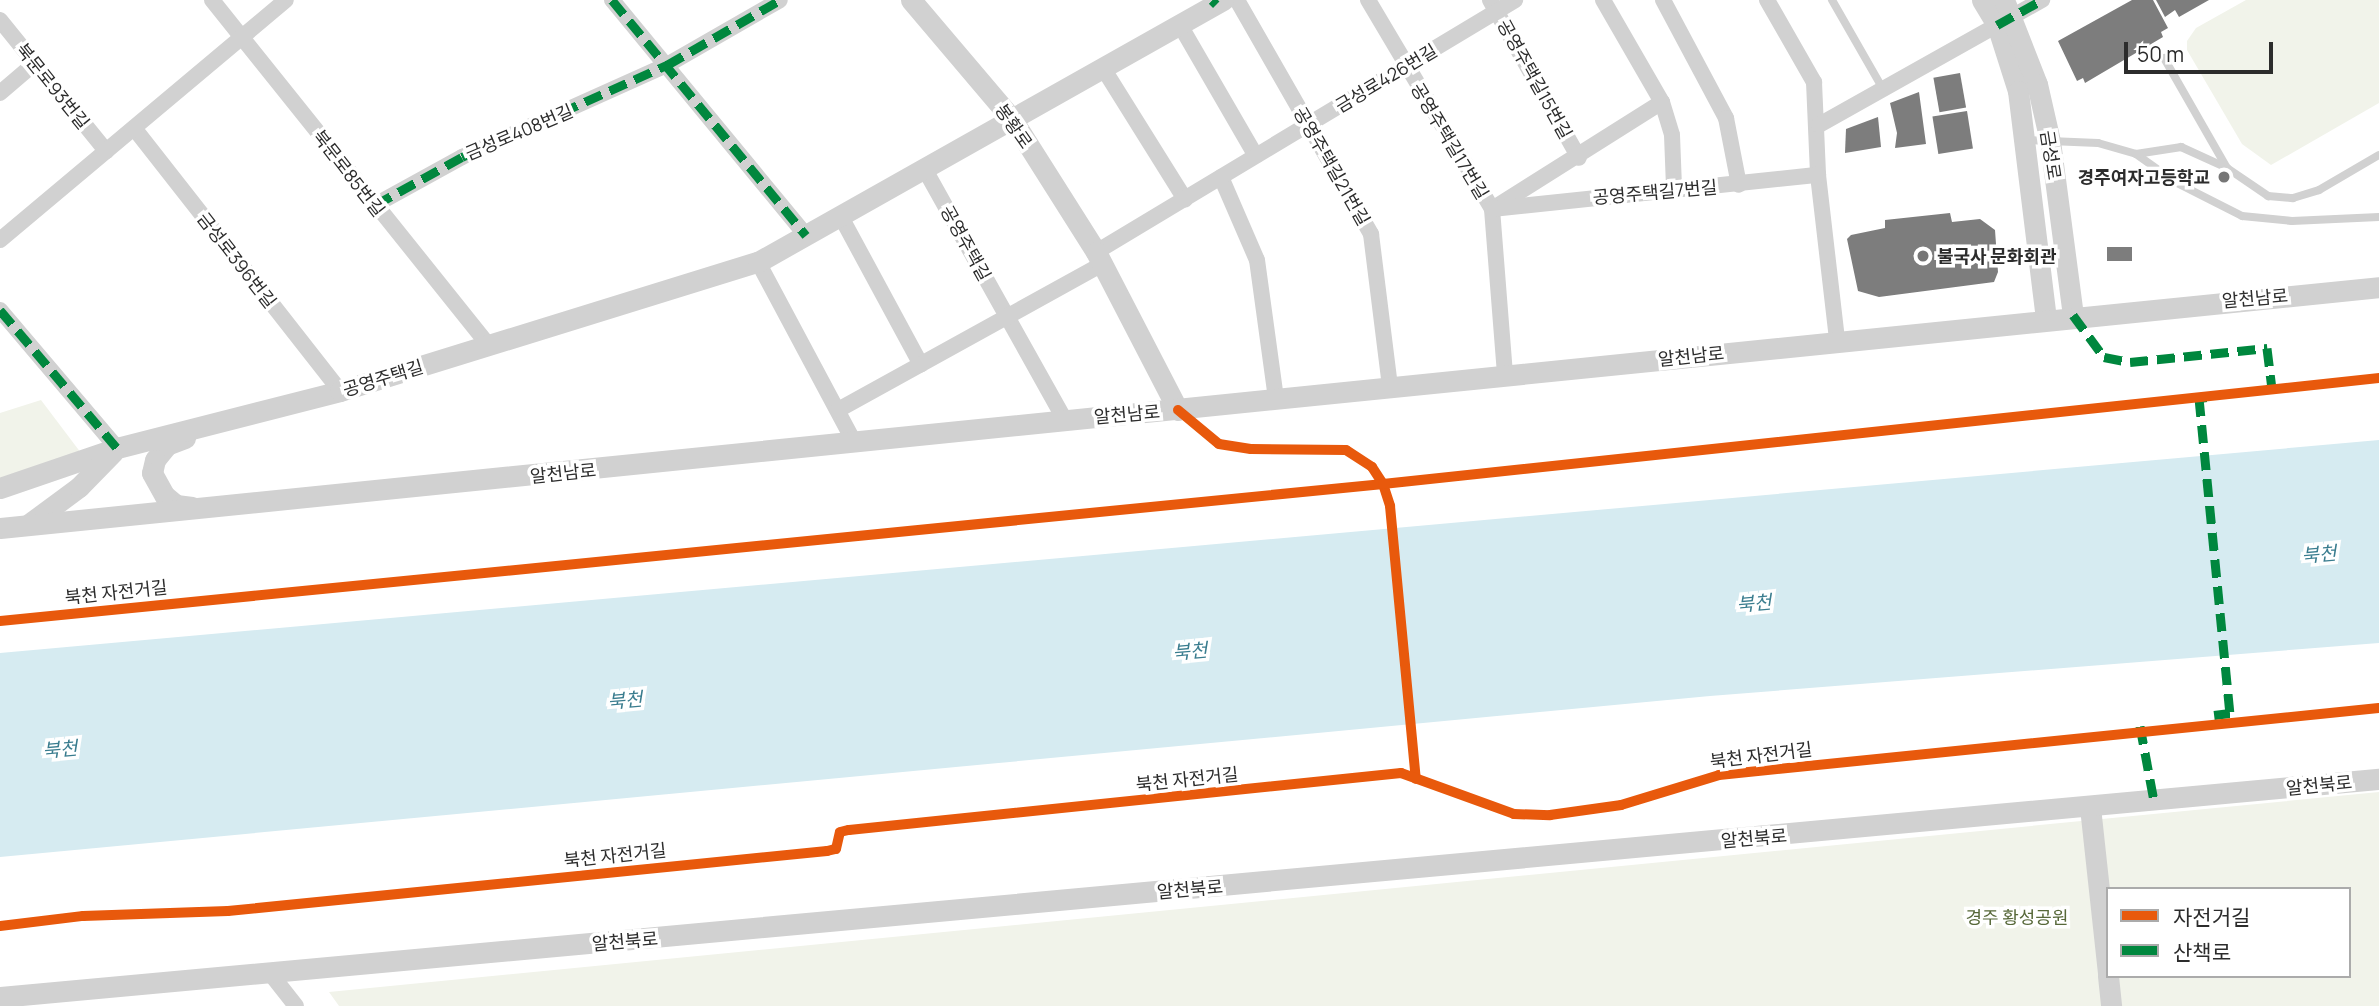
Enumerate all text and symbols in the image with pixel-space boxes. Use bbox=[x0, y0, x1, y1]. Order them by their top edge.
street label: 공영주택길15번길 bbox=[1493, 15, 1577, 143]
scale bar bbox=[2127, 28, 2276, 72]
street label: 북문로93번길 bbox=[12, 39, 94, 133]
street label: 금성로426번길 bbox=[1331, 39, 1441, 117]
text: 50 m bbox=[2137, 40, 2184, 68]
street label: 공영주택길17번길 bbox=[1407, 79, 1493, 203]
street label: 봉황로 bbox=[991, 99, 1037, 153]
street label: 금성로408번길 bbox=[462, 100, 576, 164]
street label: 공영주택길21번길 bbox=[1289, 103, 1375, 229]
street label: 북문로85번길 bbox=[309, 126, 389, 220]
street label: 금성로 bbox=[2036, 129, 2066, 181]
place label: 경주여자고등학교 bbox=[2078, 166, 2210, 188]
marker: 경주여자고등학교 bbox=[2216, 169, 2232, 185]
street label: 공영주택길7번길 bbox=[1592, 176, 1718, 208]
street label: 공영주택길 bbox=[936, 202, 996, 284]
street label: 금성로396번길 bbox=[193, 208, 281, 312]
place label: 불국사 문화회관 bbox=[1937, 245, 2057, 267]
marker: 불국사 문화회관 bbox=[1915, 248, 1931, 264]
street label: 알천남로 bbox=[2221, 284, 2289, 312]
street label: 알천남로 bbox=[1657, 342, 1725, 370]
street label: 공영주택길 bbox=[340, 356, 426, 400]
street label: 알천남로 bbox=[1093, 400, 1161, 428]
street label: 알천남로 bbox=[529, 459, 597, 487]
water label: 북천 bbox=[2301, 542, 2337, 568]
street label: 북천 자전거길 bbox=[64, 576, 168, 608]
water label: 북천 bbox=[1736, 591, 1772, 617]
water label: 북천 bbox=[1172, 639, 1208, 665]
water label: 북천 bbox=[607, 688, 643, 714]
water label: 북천 bbox=[42, 737, 78, 763]
street label: 북천 자전거길 bbox=[1709, 738, 1813, 772]
street label: 북천 자전거길 bbox=[1135, 763, 1239, 795]
street label: 알천북로 bbox=[2285, 771, 2353, 799]
street label: 알천북로 bbox=[1720, 824, 1788, 852]
street label: 북천 자전거길 bbox=[563, 839, 667, 871]
street label: 알천북로 bbox=[1156, 875, 1224, 903]
legend bbox=[2106, 887, 2351, 978]
text: 자전거길 bbox=[2173, 903, 2250, 931]
park label: 경주 황성공원 bbox=[1966, 906, 2068, 928]
street label: 알천북로 bbox=[591, 927, 659, 955]
text: 산책로 bbox=[2173, 938, 2231, 966]

